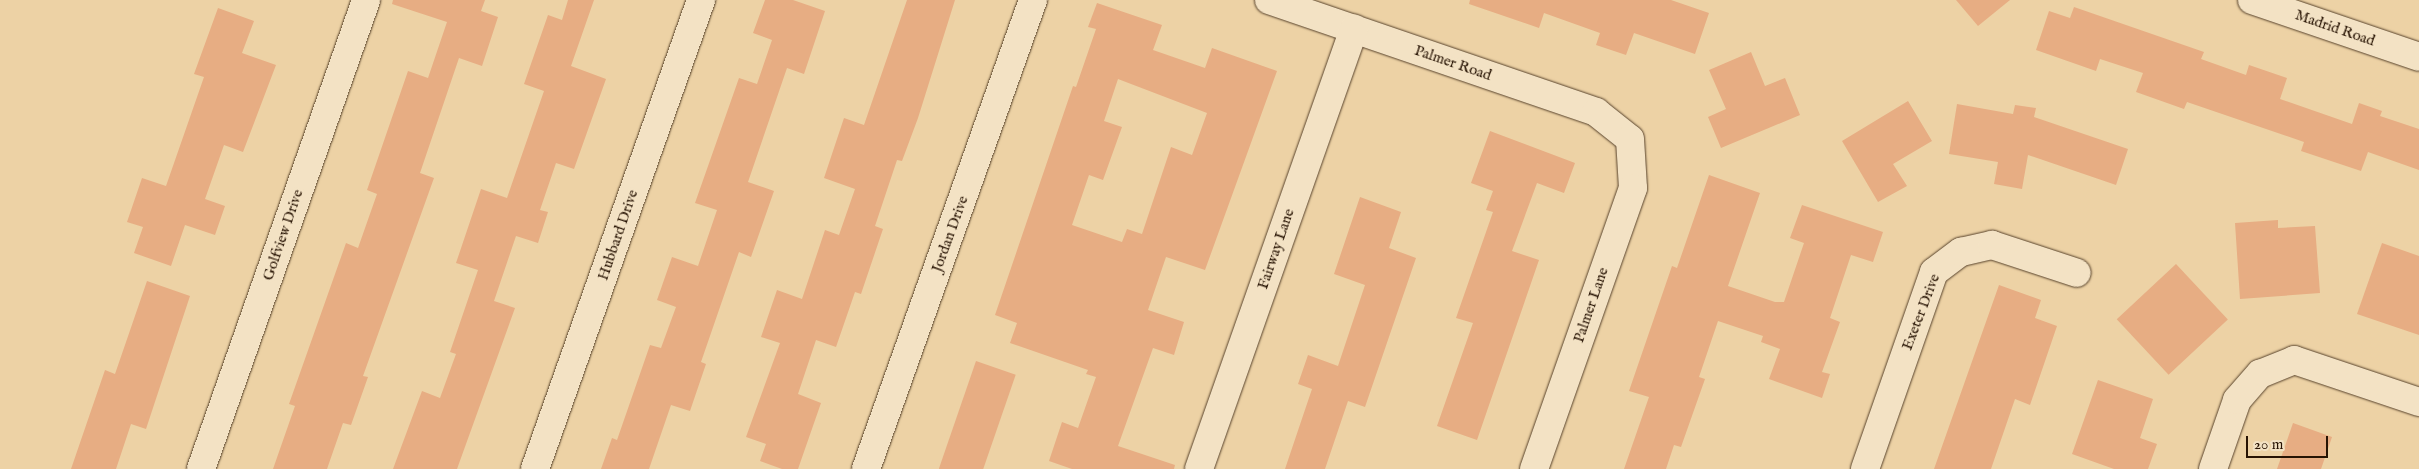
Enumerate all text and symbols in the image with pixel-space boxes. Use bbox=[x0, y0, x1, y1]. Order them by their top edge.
street label: Madrid Road bbox=[2293, 6, 2377, 50]
street label: Palmer Road bbox=[1412, 41, 1494, 85]
street label: Golfview Drive bbox=[259, 187, 307, 283]
street label: Hubbard Drive bbox=[594, 187, 642, 283]
street label: Jordan Drive bbox=[928, 193, 972, 275]
street label: Fairway Lane bbox=[1254, 206, 1298, 292]
street label: Palmer Lane bbox=[1570, 265, 1612, 345]
street label: Exeter Drive bbox=[1898, 271, 1944, 353]
scale bar bbox=[2249, 426, 2332, 458]
text: 20 m bbox=[2254, 435, 2283, 454]

